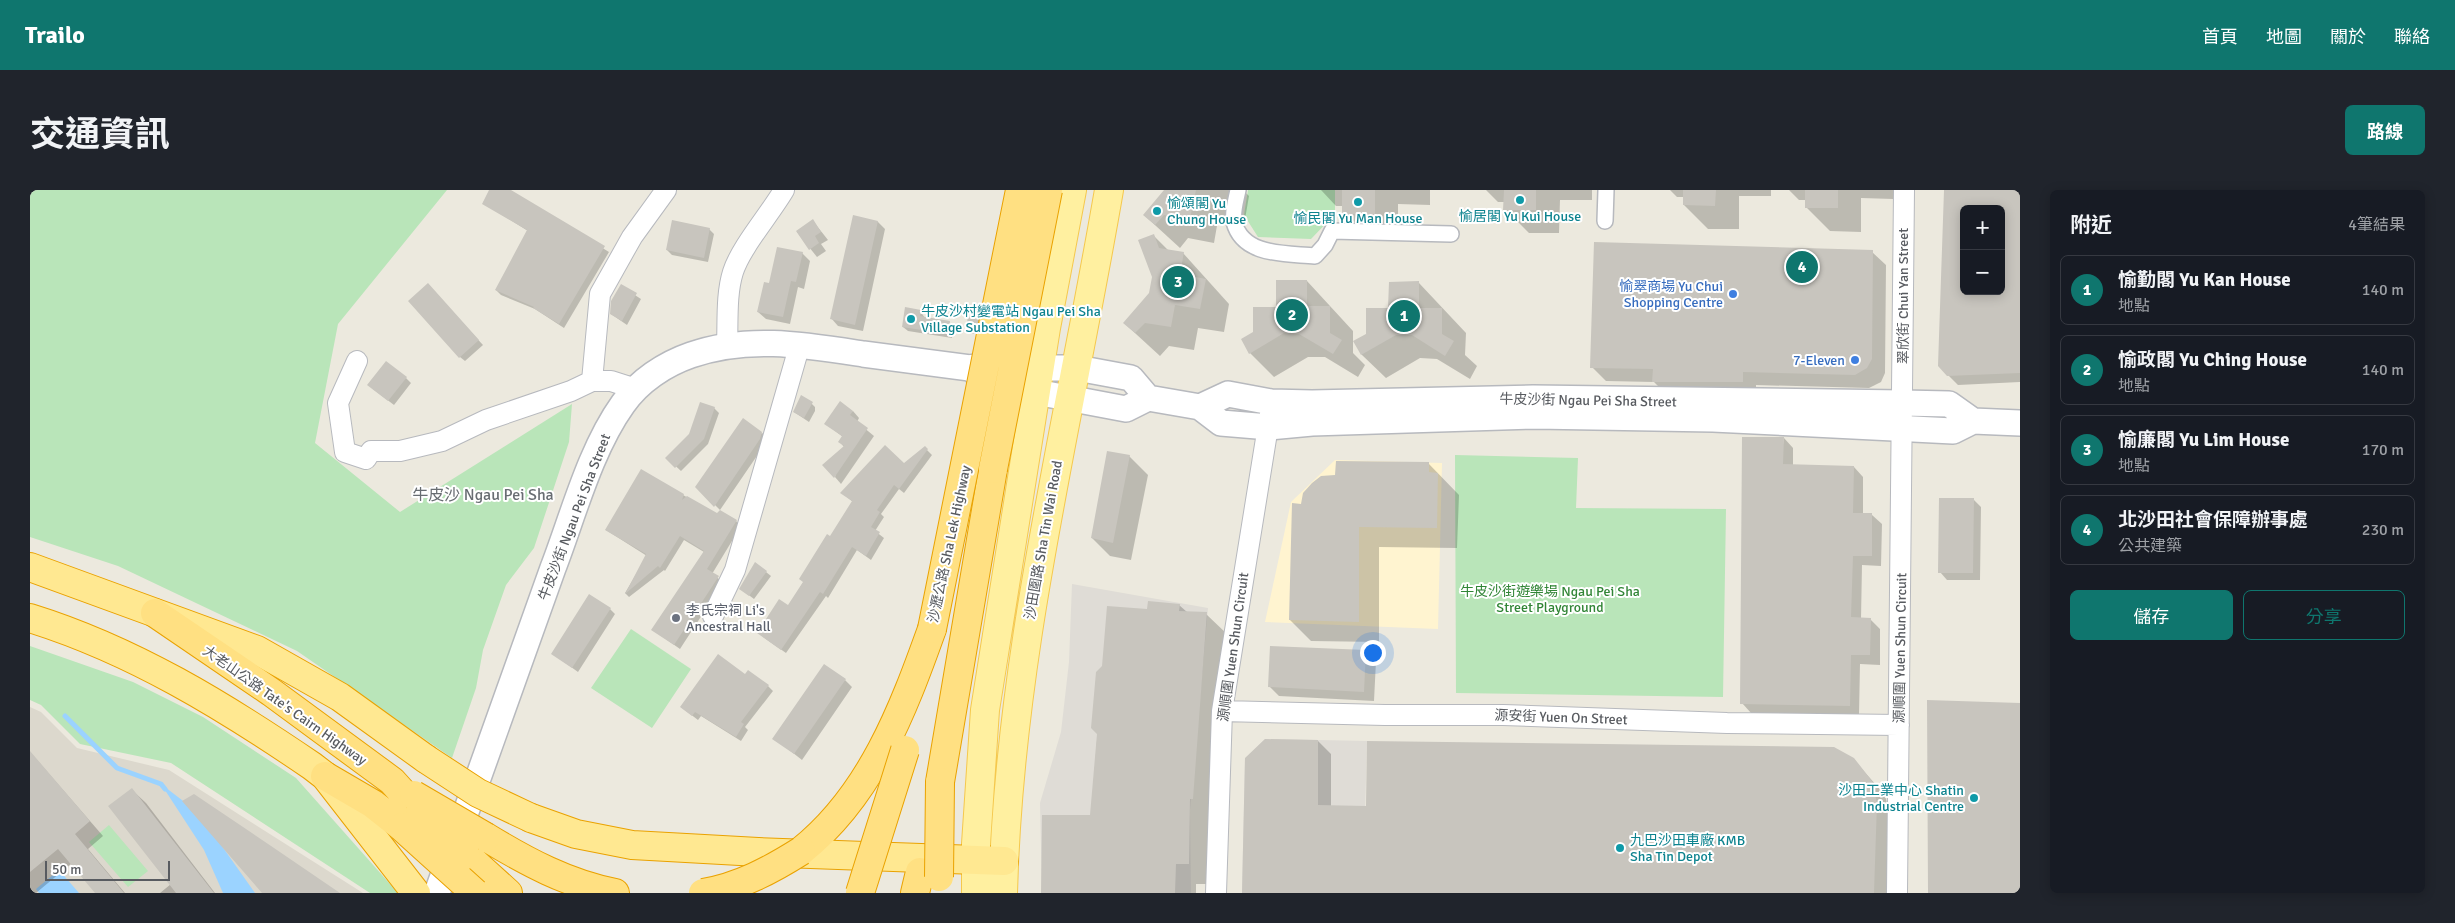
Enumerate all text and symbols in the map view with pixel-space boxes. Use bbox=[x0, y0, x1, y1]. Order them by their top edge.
text: Trailo bbox=[25, 20, 85, 50]
text: 首頁 bbox=[2202, 26, 2238, 48]
text: 地圖 bbox=[2266, 26, 2302, 48]
text: 關於 bbox=[2330, 26, 2366, 48]
text: 聯絡 bbox=[2394, 26, 2430, 48]
button: 路線 bbox=[2345, 105, 2425, 155]
text: 交通資訊 bbox=[30, 113, 170, 156]
marker: 愉居閣 Yu Kui House bbox=[1514, 194, 1526, 206]
place label: 愉頌閣 Yu Chung House bbox=[1167, 195, 1246, 228]
marker: 愉民閣 Yu Man House bbox=[1352, 196, 1364, 208]
marker: 愉頌閣 Yu Chung House bbox=[1151, 205, 1163, 217]
map controls bbox=[1960, 205, 2005, 295]
button: + bbox=[1960, 205, 2005, 250]
place label: 愉居閣 Yu Kui House bbox=[1459, 208, 1581, 225]
place label: 愉民閣 Yu Man House bbox=[1294, 210, 1422, 227]
text: 附近 bbox=[2070, 212, 2112, 238]
text: 4筆結果 bbox=[2348, 215, 2405, 235]
street label: 翠欣街 Chui Yan Street bbox=[1895, 228, 1912, 364]
pin: 4 bbox=[1786, 248, 1818, 286]
button: − bbox=[1960, 250, 2005, 295]
pin: 3 bbox=[1162, 263, 1194, 301]
text: 愉勤閣 Yu Kan House bbox=[2118, 268, 2291, 292]
place label: 愉翠商場 Yu Chui Shopping Centre bbox=[1619, 278, 1723, 311]
text: 1 bbox=[2083, 280, 2091, 300]
text: 140 m bbox=[2362, 280, 2404, 300]
marker: 愉翠商場 Yu Chui Shopping Centre bbox=[1727, 288, 1739, 300]
pin: 2 bbox=[1276, 296, 1308, 334]
text: 地點 bbox=[2118, 296, 2150, 316]
pin: 1 bbox=[1388, 297, 1420, 335]
place label: 牛皮沙村變電站 Ngau Pei Sha Village Substation bbox=[921, 303, 1101, 336]
marker: 牛皮沙村變電站 Ngau Pei Sha Village Substation bbox=[905, 313, 917, 325]
text: 愉政閣 Yu Ching House bbox=[2118, 348, 2307, 372]
place label: 7-Eleven bbox=[1793, 352, 1845, 369]
marker: 7-Eleven bbox=[1849, 354, 1861, 366]
text: 2 bbox=[2083, 360, 2091, 380]
text: 140 m bbox=[2362, 360, 2404, 380]
text: 地點 bbox=[2118, 376, 2150, 396]
street label: 牛皮沙街 Ngau Pei Sha Street bbox=[1499, 390, 1677, 411]
text: 愉廉閣 Yu Lim House bbox=[2118, 428, 2289, 452]
street label: 牛皮沙街 Ngau Pei Sha Street bbox=[535, 431, 614, 603]
text: 3 bbox=[2083, 440, 2091, 460]
text: 170 m bbox=[2362, 440, 2404, 460]
text: 地點 bbox=[2118, 456, 2150, 476]
street label: 沙田圍路 Sha Tin Wai Road bbox=[1021, 459, 1066, 621]
street label: 沙瀝公路 Sha Lek Highway bbox=[925, 464, 975, 624]
district label: 牛皮沙 Ngau Pei Sha bbox=[412, 485, 554, 505]
text: 北沙田社會保障辦事處 bbox=[2118, 508, 2308, 532]
text: 4 bbox=[2083, 520, 2091, 540]
text: 230 m bbox=[2362, 520, 2404, 540]
text: 公共建築 bbox=[2118, 536, 2182, 556]
street label: 源順圍 Yuen Shun Circuit bbox=[1215, 571, 1252, 723]
street label: 源順圍 Yuen Shun Circuit bbox=[1891, 572, 1910, 723]
park label: 牛皮沙街遊樂場 Ngau Pei Sha Street Playground bbox=[1460, 583, 1640, 616]
button: 儲存 bbox=[2070, 590, 2233, 640]
button: 分享 bbox=[2243, 590, 2405, 640]
place label: 李氏宗祠 Li's Ancestral Hall bbox=[686, 602, 771, 635]
marker: 李氏宗祠 Li's Ancestral Hall bbox=[670, 612, 682, 624]
your location bbox=[1360, 640, 1386, 666]
street label: 大老山公路 Tate's Cairn Highway bbox=[199, 642, 370, 769]
street label: 源安街 Yuen On Street bbox=[1494, 707, 1628, 728]
place label: 沙田工業中心 Shatin Industrial Centre bbox=[1838, 782, 1964, 815]
marker: 沙田工業中心 Shatin Industrial Centre bbox=[1968, 792, 1980, 804]
place label: 九巴沙田車廠 KMB Sha Tin Depot bbox=[1630, 832, 1745, 865]
marker: 九巴沙田車廠 KMB Sha Tin Depot bbox=[1614, 842, 1626, 854]
scale bar bbox=[45, 858, 170, 881]
text: 50 m bbox=[52, 861, 81, 878]

